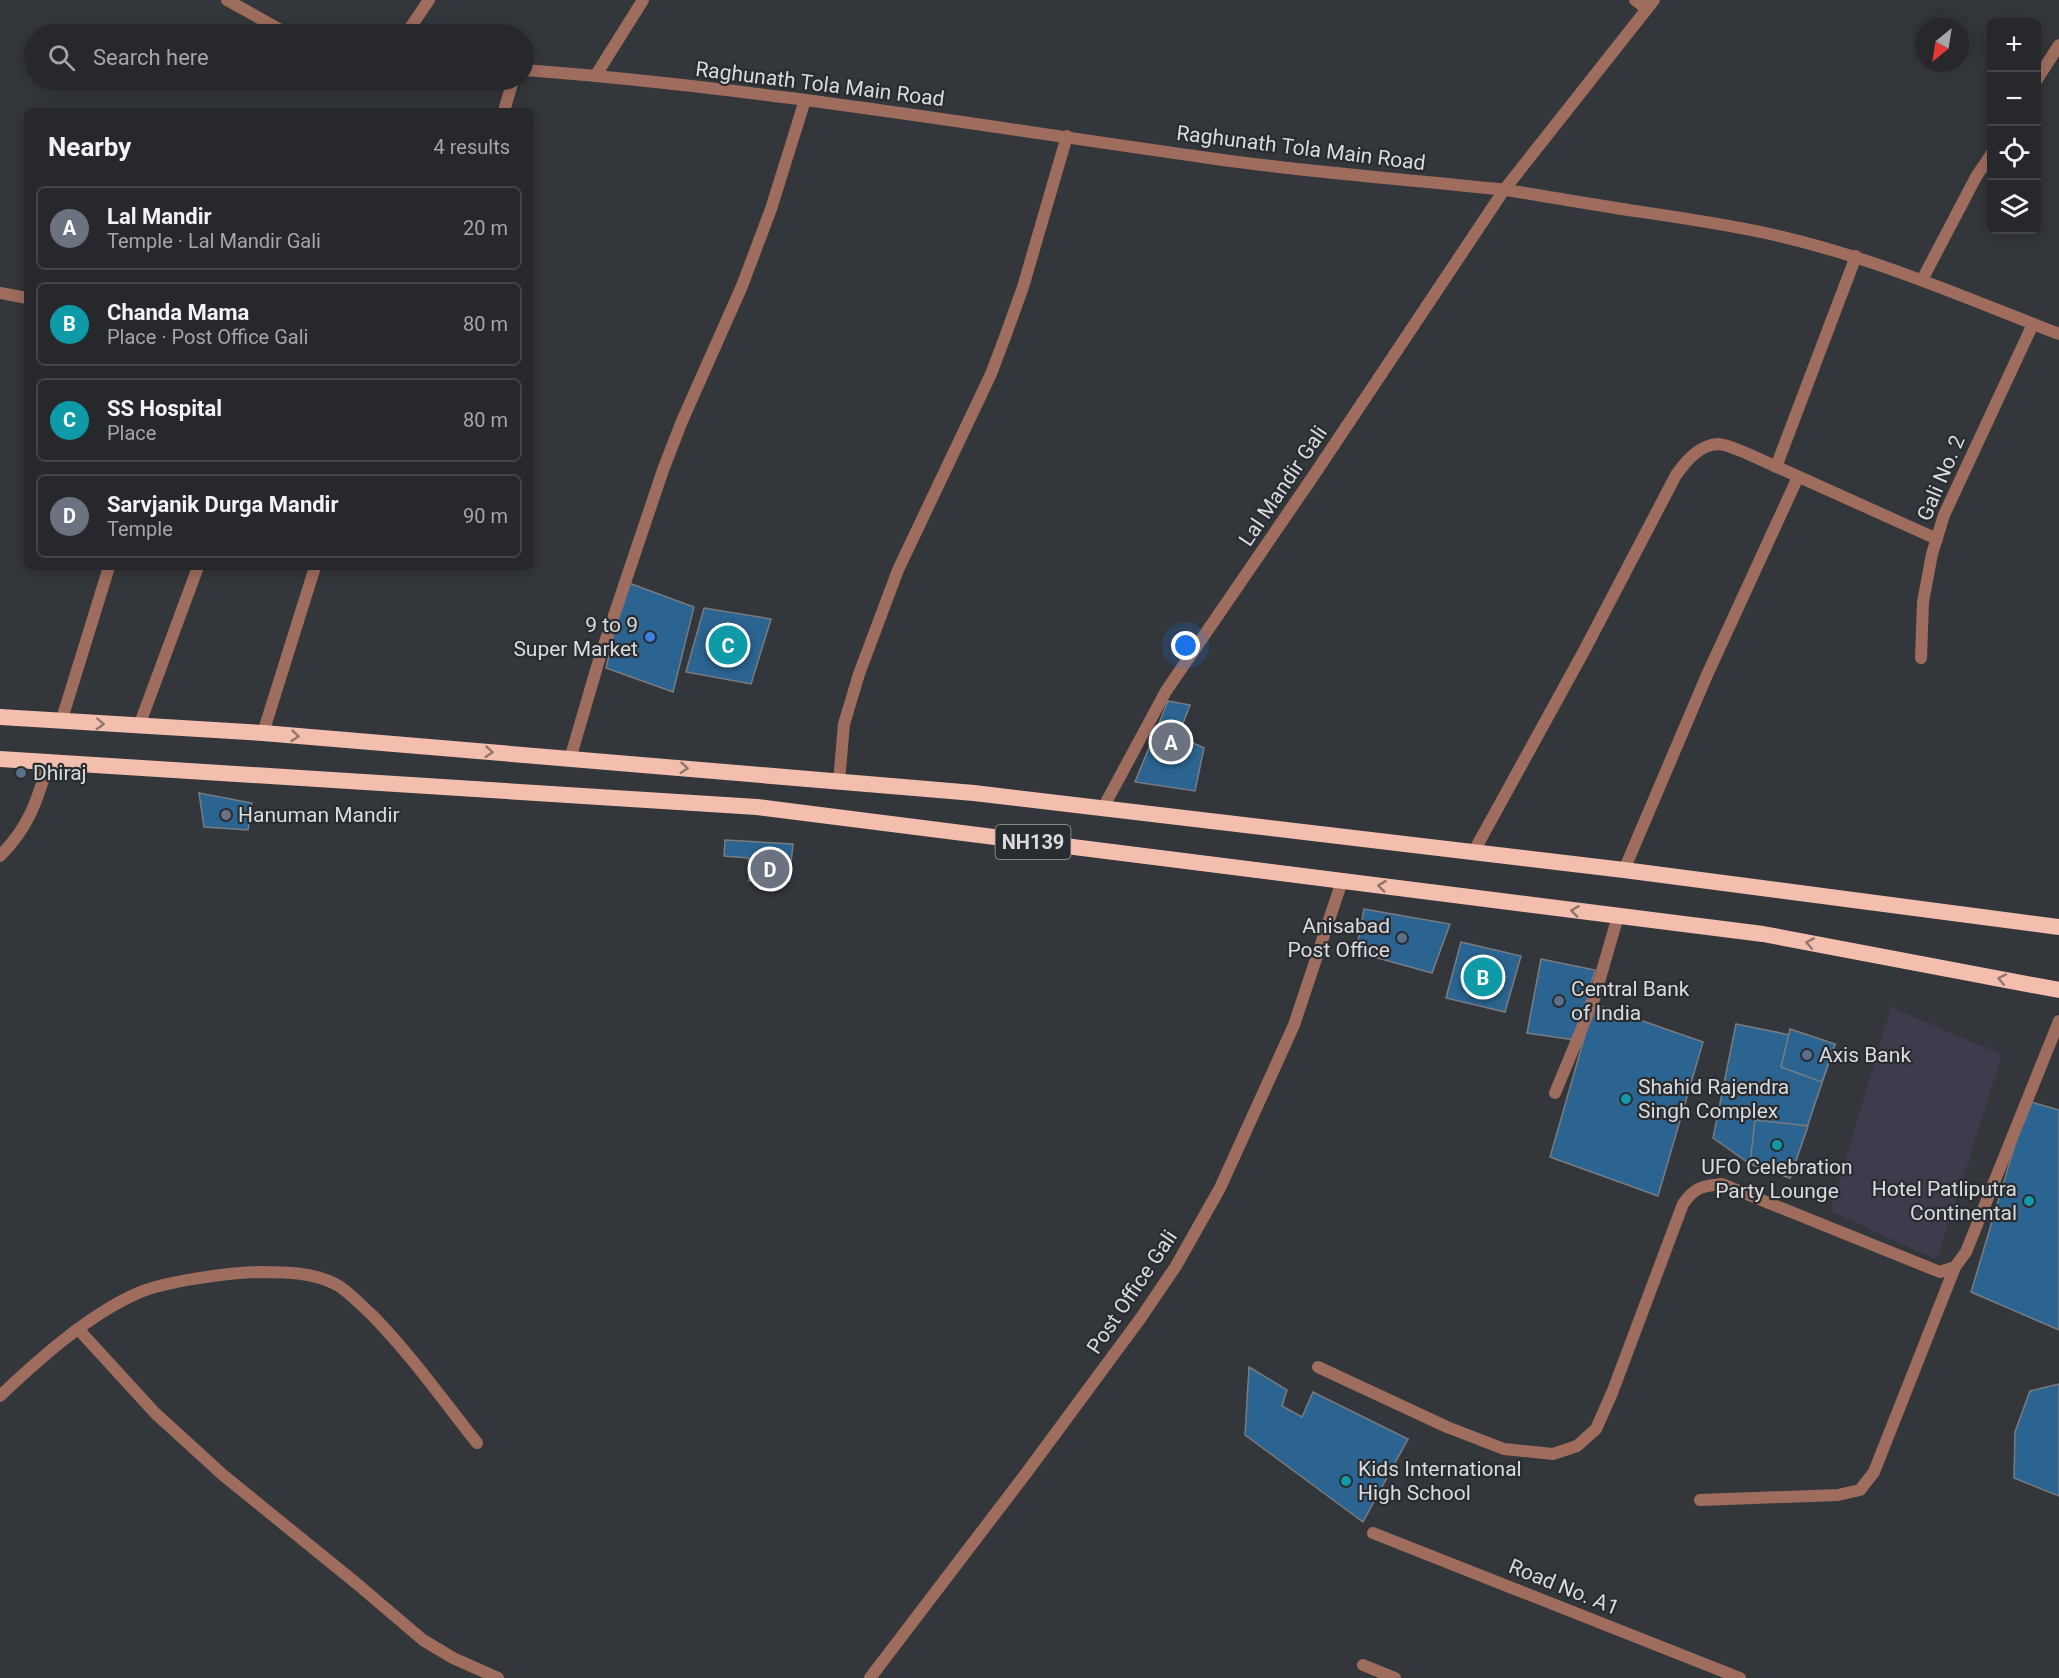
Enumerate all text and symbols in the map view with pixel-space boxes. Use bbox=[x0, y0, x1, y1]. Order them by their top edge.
north arrow bbox=[1915, 18, 1969, 72]
map controls bbox=[1987, 18, 2041, 234]
button: + bbox=[1987, 18, 2041, 72]
search box bbox=[24, 24, 534, 90]
icon: search bbox=[45, 41, 78, 74]
text: Search here bbox=[93, 45, 209, 70]
street label: Raghunath Tola Main Road bbox=[694, 57, 946, 111]
button: − bbox=[1987, 72, 2041, 126]
street label: Raghunath Tola Main Road bbox=[1175, 121, 1427, 175]
button: locate bbox=[1987, 126, 2041, 180]
text: Nearby bbox=[48, 132, 131, 162]
text: 4 results bbox=[434, 135, 510, 159]
button: layers bbox=[1987, 180, 2041, 234]
text: Lal Mandir bbox=[107, 204, 212, 229]
text: A bbox=[63, 216, 76, 240]
text: 20 m bbox=[463, 216, 508, 240]
text: Temple · Lal Mandir Gali bbox=[107, 229, 321, 253]
text: Chanda Mama bbox=[107, 300, 249, 325]
text: B bbox=[63, 312, 76, 336]
text: 80 m bbox=[463, 312, 508, 336]
text: Place · Post Office Gali bbox=[107, 325, 308, 349]
text: SS Hospital bbox=[107, 396, 222, 421]
text: C bbox=[63, 408, 76, 432]
text: 80 m bbox=[463, 408, 508, 432]
text: Place bbox=[107, 421, 156, 445]
street label: Lal Mandir Gali bbox=[1234, 421, 1332, 551]
street label: Gali No. 2 bbox=[1912, 431, 1970, 524]
text: Sarvjanik Durga Mandir bbox=[107, 492, 339, 517]
text: D bbox=[63, 504, 76, 528]
text: 90 m bbox=[463, 504, 508, 528]
text: Temple bbox=[107, 517, 173, 541]
place label: 9 to 9 Super Market bbox=[513, 613, 638, 661]
pin: C bbox=[708, 622, 748, 668]
marker: 9 to 9 Super Market bbox=[643, 630, 657, 644]
your location bbox=[1171, 631, 1200, 660]
one-way arrow bbox=[96, 718, 105, 731]
pin: A bbox=[1152, 720, 1190, 764]
one-way arrow bbox=[290, 729, 299, 742]
one-way arrow bbox=[485, 745, 494, 758]
place label: Dhiraj bbox=[33, 761, 87, 785]
one-way arrow bbox=[679, 762, 688, 775]
marker: Dhiraj bbox=[14, 766, 28, 780]
place label: Hanuman Mandir bbox=[238, 803, 400, 827]
marker: Hanuman Mandir bbox=[219, 808, 233, 822]
road number: NH139 bbox=[996, 825, 1070, 859]
pin: D bbox=[750, 846, 790, 892]
one-way arrow bbox=[1377, 881, 1386, 893]
one-way arrow bbox=[1571, 905, 1580, 917]
place label: Anisabad Post Office bbox=[1287, 914, 1390, 962]
marker: Anisabad Post Office bbox=[1395, 931, 1409, 945]
one-way arrow bbox=[1805, 937, 1815, 950]
pin: B bbox=[1464, 954, 1502, 1000]
one-way arrow bbox=[1997, 973, 2007, 986]
place label: Central Bank of India bbox=[1571, 977, 1690, 1025]
marker: Central Bank of India bbox=[1552, 994, 1566, 1008]
place label: Axis Bank bbox=[1819, 1043, 1911, 1067]
marker: Axis Bank bbox=[1800, 1048, 1814, 1062]
place label: Shahid Rajendra Singh Complex bbox=[1638, 1075, 1789, 1123]
marker: Shahid Rajendra Singh Complex bbox=[1619, 1092, 1633, 1106]
marker: UFO Celebration Party Lounge bbox=[1770, 1138, 1784, 1152]
place label: UFO Celebration Party Lounge bbox=[1701, 1155, 1853, 1203]
place label: Hotel Patliputra Continental bbox=[1872, 1177, 2017, 1225]
marker: Hotel Patliputra Continental bbox=[2022, 1194, 2036, 1208]
street label: Post Office Gali bbox=[1082, 1226, 1182, 1358]
place label: Kids International High School bbox=[1358, 1457, 1522, 1505]
marker: Kids International High School bbox=[1339, 1474, 1353, 1488]
street label: Road No. A1 bbox=[1505, 1554, 1623, 1620]

